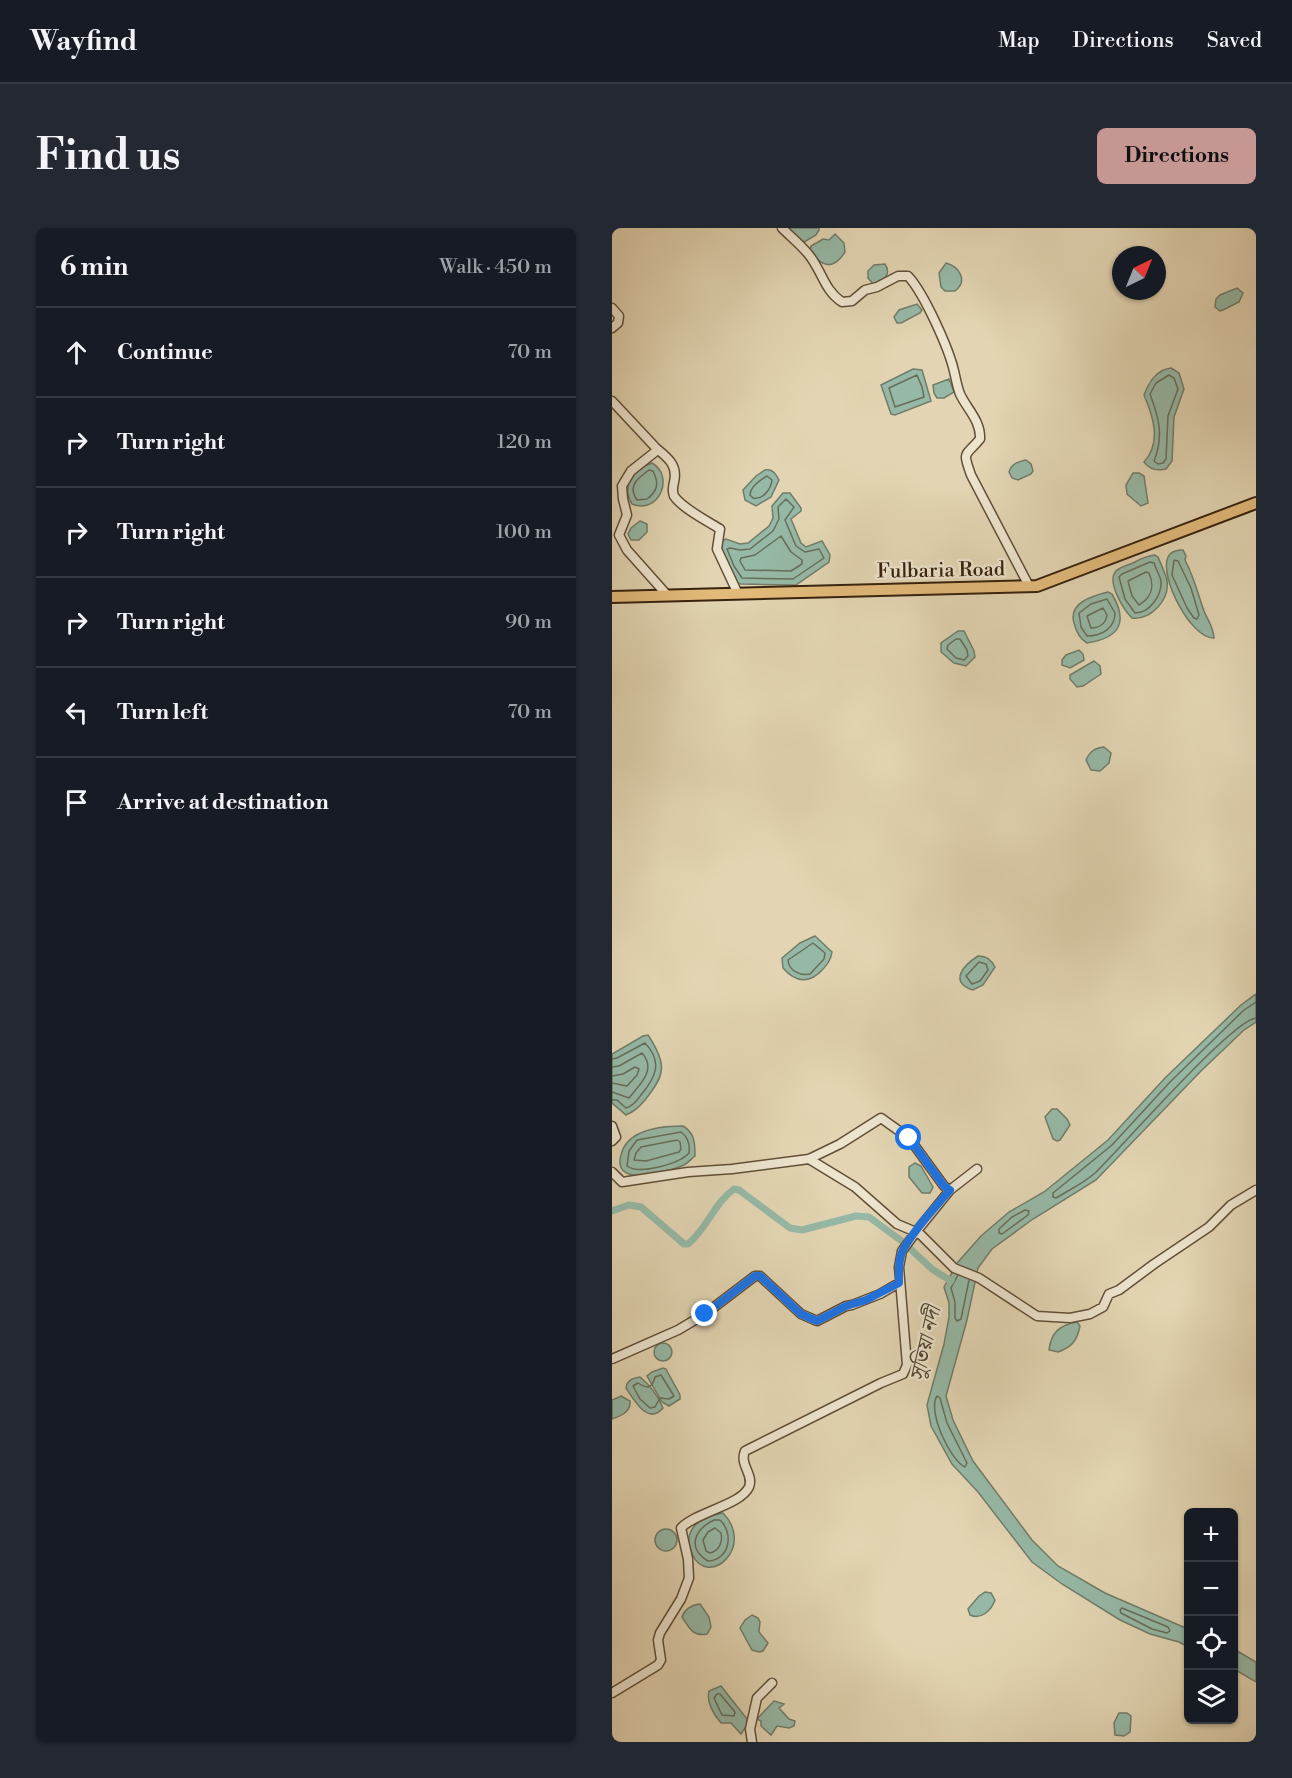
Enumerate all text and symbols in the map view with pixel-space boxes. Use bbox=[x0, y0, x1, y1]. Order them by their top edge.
text: Wayfind bbox=[30, 24, 138, 59]
text: Map bbox=[998, 28, 1040, 54]
text: Directions bbox=[1073, 28, 1174, 54]
text: Saved bbox=[1207, 28, 1262, 54]
button: Directions bbox=[1097, 128, 1256, 184]
text: Find us bbox=[36, 130, 180, 183]
north arrow bbox=[1112, 246, 1166, 300]
text: 6 min bbox=[60, 251, 128, 283]
text: Walk · 450 m bbox=[439, 255, 552, 280]
icon: ahead bbox=[60, 336, 93, 369]
text: Continue bbox=[117, 339, 213, 366]
text: 70 m bbox=[508, 340, 552, 365]
icon: right bbox=[60, 426, 93, 459]
text: Turn right bbox=[117, 429, 225, 456]
text: 120 m bbox=[497, 430, 552, 455]
icon: right bbox=[60, 516, 93, 549]
text: Turn right bbox=[117, 519, 225, 546]
text: 100 m bbox=[496, 520, 552, 545]
street label: Fulbaria Road bbox=[877, 557, 1006, 585]
icon: right bbox=[60, 606, 93, 639]
text: Turn right bbox=[117, 609, 225, 636]
text: 90 m bbox=[505, 610, 552, 635]
icon: left bbox=[60, 696, 93, 729]
text: Turn left bbox=[117, 699, 208, 726]
text: 70 m bbox=[508, 700, 552, 725]
icon: arrive bbox=[60, 786, 93, 819]
text: Arrive at destination bbox=[117, 789, 329, 816]
route start bbox=[895, 1124, 921, 1150]
route end bbox=[691, 1300, 717, 1326]
water label: সুতিয়া নদী bbox=[904, 1301, 948, 1384]
map controls bbox=[1184, 1508, 1238, 1724]
button: + bbox=[1184, 1508, 1238, 1562]
button: − bbox=[1184, 1562, 1238, 1616]
button: locate bbox=[1184, 1616, 1238, 1670]
button: layers bbox=[1184, 1670, 1238, 1724]

